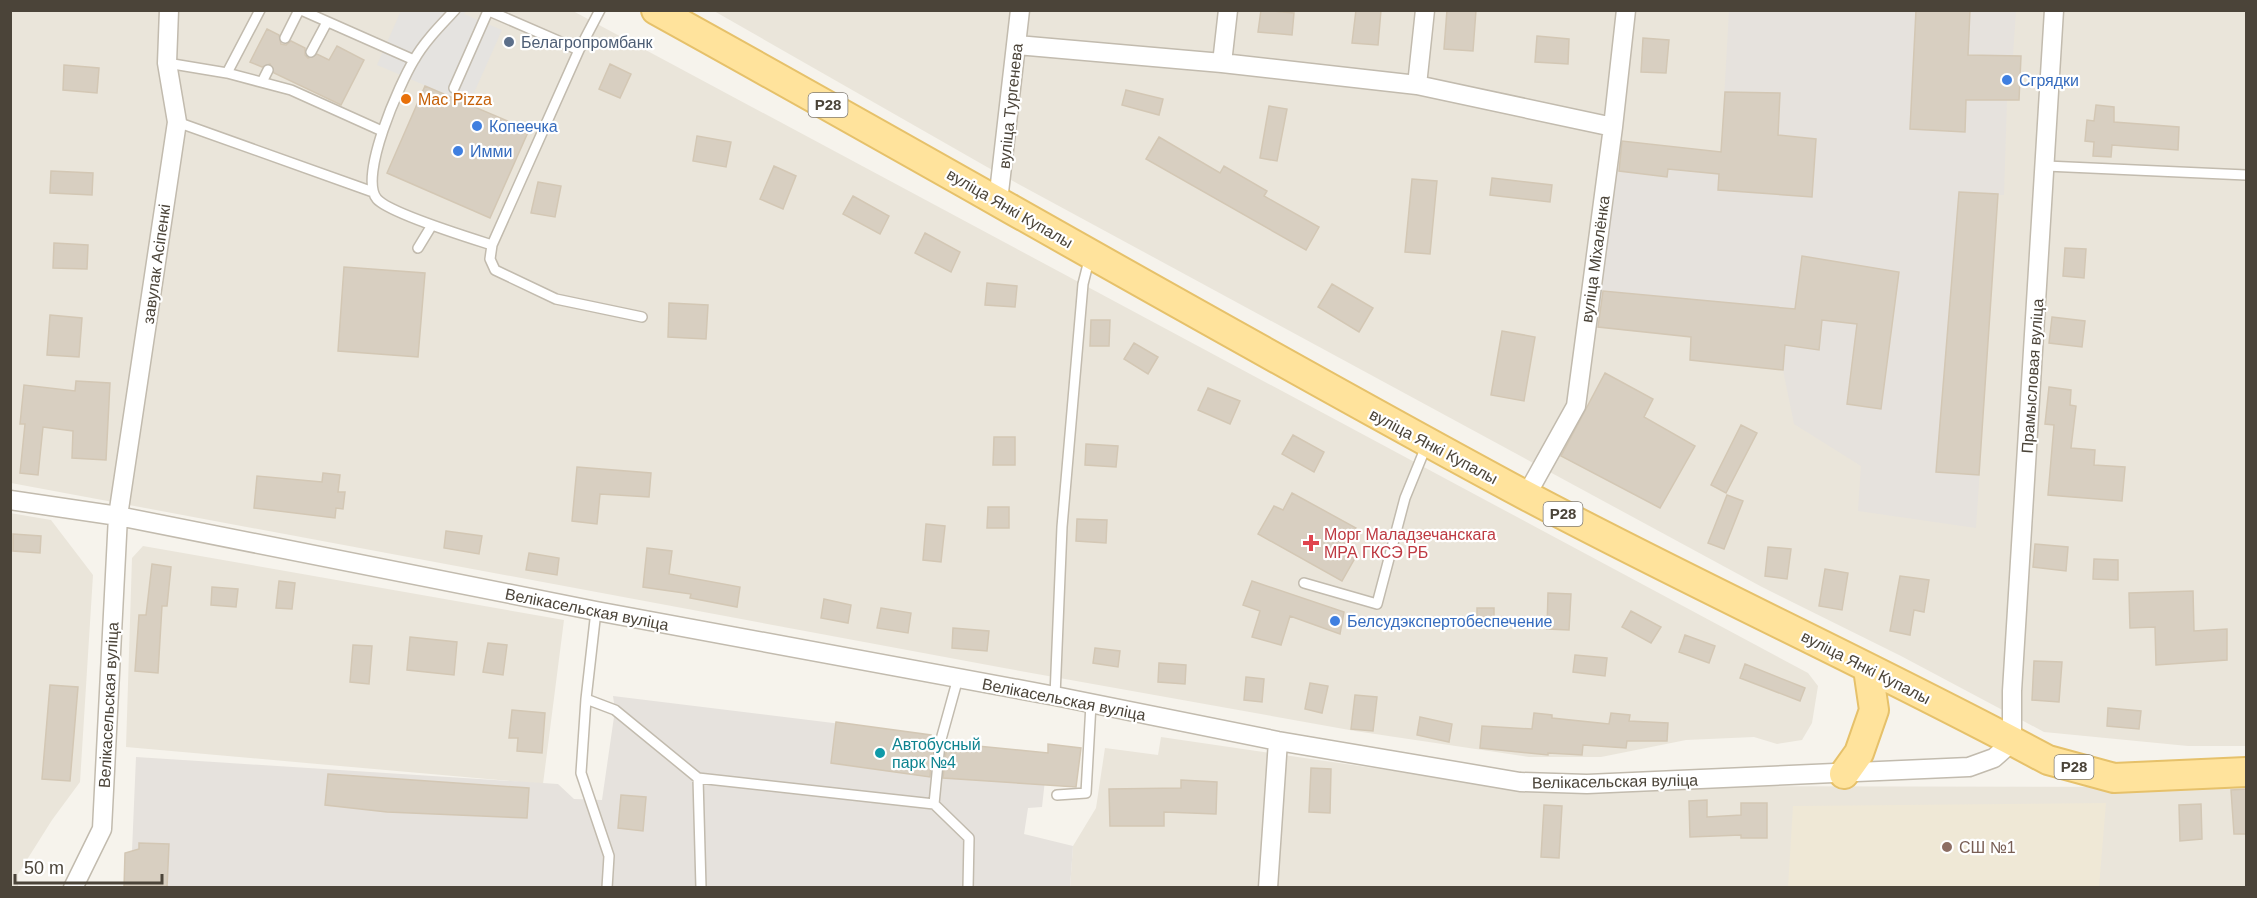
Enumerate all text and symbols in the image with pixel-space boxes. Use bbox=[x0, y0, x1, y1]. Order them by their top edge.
place label: Белагропромбанк bbox=[521, 34, 654, 51]
marker: Белагропромбанк bbox=[502, 35, 516, 49]
street label: вуліца Тургенева bbox=[995, 42, 1026, 170]
place label: Сгрядки bbox=[2019, 72, 2079, 89]
marker: Сгрядки bbox=[2000, 73, 2014, 87]
place label: Mac Pizza bbox=[418, 91, 492, 108]
marker: Mac Pizza bbox=[399, 92, 413, 106]
road number: Р28 bbox=[808, 93, 848, 117]
place label: Копеечка bbox=[489, 118, 558, 135]
marker: Копеечка bbox=[470, 119, 484, 133]
place label: Имми bbox=[470, 143, 512, 160]
marker: Имми bbox=[451, 144, 465, 158]
street label: вуліца Янкі Купалы bbox=[944, 165, 1076, 251]
street label: вуліца Міхалёнка bbox=[1578, 194, 1613, 324]
street label: завулак Асіпенкі bbox=[140, 203, 173, 325]
street label: Прамысловая вуліца bbox=[2019, 298, 2046, 454]
street label: вуліца Янкі Купалы bbox=[1367, 406, 1501, 487]
road number: Р28 bbox=[1544, 502, 1582, 526]
place label: Морг Маладзечанскага МРА ГКСЭ РБ bbox=[1324, 526, 1496, 561]
marker: Морг Маладзечанскага МРА ГКСЭ РБ bbox=[1302, 534, 1320, 552]
street label: Велікасельская вуліца bbox=[504, 585, 670, 634]
place label: Белсудэкспертобеспечение bbox=[1347, 613, 1553, 630]
marker: Белсудэкспертобеспечение bbox=[1328, 614, 1342, 628]
street label: Велікасельская вуліца bbox=[96, 621, 121, 789]
street label: вуліца Янкі Купалы bbox=[1799, 628, 1933, 707]
street label: Велікасельская вуліца bbox=[981, 675, 1147, 724]
place label: Автобусный парк №4 bbox=[892, 736, 981, 771]
marker: Автобусный парк №4 bbox=[873, 746, 887, 760]
road number: Р28 bbox=[2054, 755, 2094, 779]
street label: Велікасельская вуліца bbox=[1532, 772, 1698, 791]
place label: СШ №1 bbox=[1959, 839, 2016, 856]
marker: СШ №1 bbox=[1940, 840, 1954, 854]
scale bar bbox=[15, 847, 162, 885]
text: 50 m bbox=[24, 858, 64, 878]

